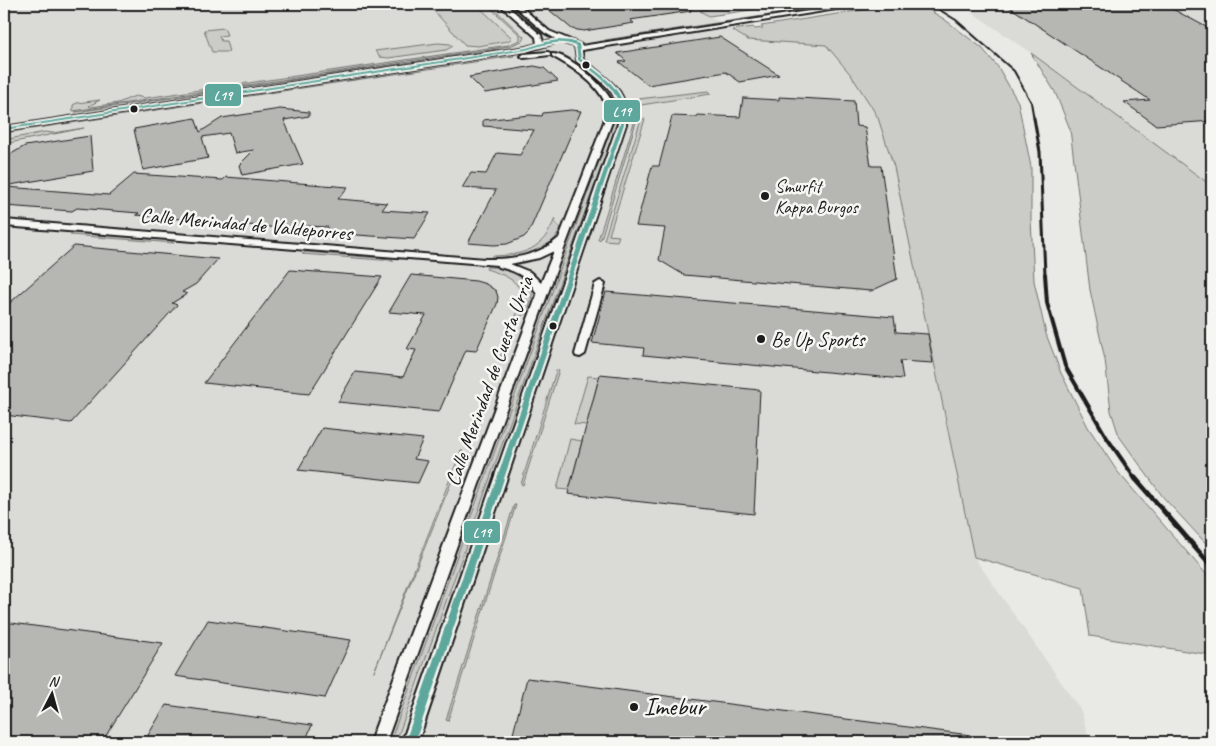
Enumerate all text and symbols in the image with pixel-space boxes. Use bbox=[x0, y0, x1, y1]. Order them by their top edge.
unlabelled marker bbox=[581, 60, 591, 70]
line badge: L19 bbox=[204, 83, 242, 107]
text: L19 bbox=[214, 87, 234, 104]
line badge: L19 bbox=[603, 99, 641, 123]
text: L19 bbox=[613, 103, 633, 120]
unlabelled marker bbox=[129, 104, 139, 114]
place label: Smurfit Kappa Burgos bbox=[775, 175, 859, 218]
marker: Smurfit Kappa Burgos bbox=[759, 190, 771, 202]
street label: Calle Merindad de Valdeporres bbox=[139, 202, 355, 246]
street label: Calle Merindad de Cuesta Urria bbox=[439, 271, 540, 489]
unlabelled marker bbox=[548, 321, 558, 331]
place label: Be Up Sports bbox=[771, 326, 866, 352]
marker: Be Up Sports bbox=[755, 333, 767, 345]
line badge: L19 bbox=[463, 520, 501, 544]
text: L19 bbox=[473, 524, 493, 541]
north arrow bbox=[28, 668, 78, 718]
text: N bbox=[48, 673, 61, 691]
place label: Imebur bbox=[644, 691, 707, 723]
marker: Imebur bbox=[628, 701, 640, 713]

